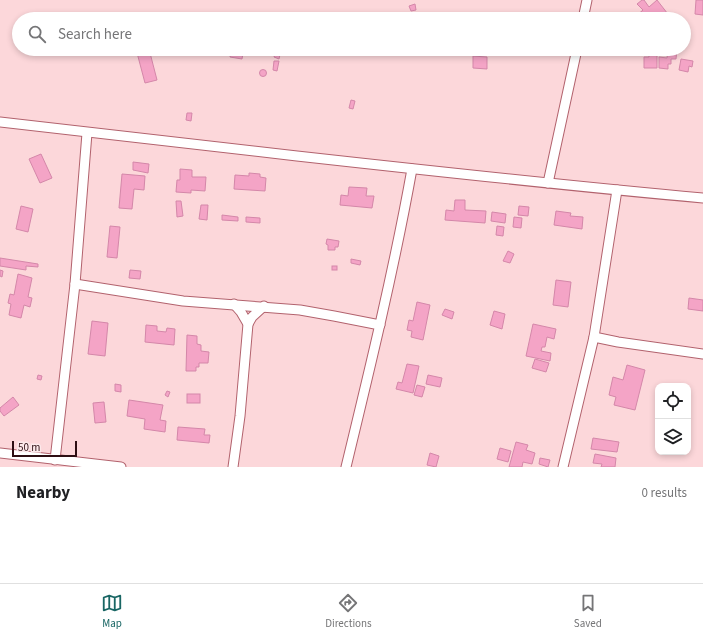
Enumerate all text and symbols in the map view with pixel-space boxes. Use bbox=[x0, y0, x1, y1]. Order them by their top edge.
search box bbox=[12, 12, 691, 56]
icon: search bbox=[26, 23, 48, 45]
text: Search here bbox=[58, 24, 132, 45]
map controls bbox=[655, 383, 691, 455]
button: locate bbox=[655, 383, 691, 419]
button: layers bbox=[655, 419, 691, 455]
scale bar bbox=[12, 439, 77, 458]
text: 50 m bbox=[18, 440, 40, 455]
text: Nearby bbox=[16, 481, 70, 505]
text: 0 results bbox=[642, 484, 687, 502]
tab: Map bbox=[101, 592, 123, 631]
tab: Directions bbox=[325, 592, 372, 631]
tab: Saved bbox=[574, 592, 602, 631]

